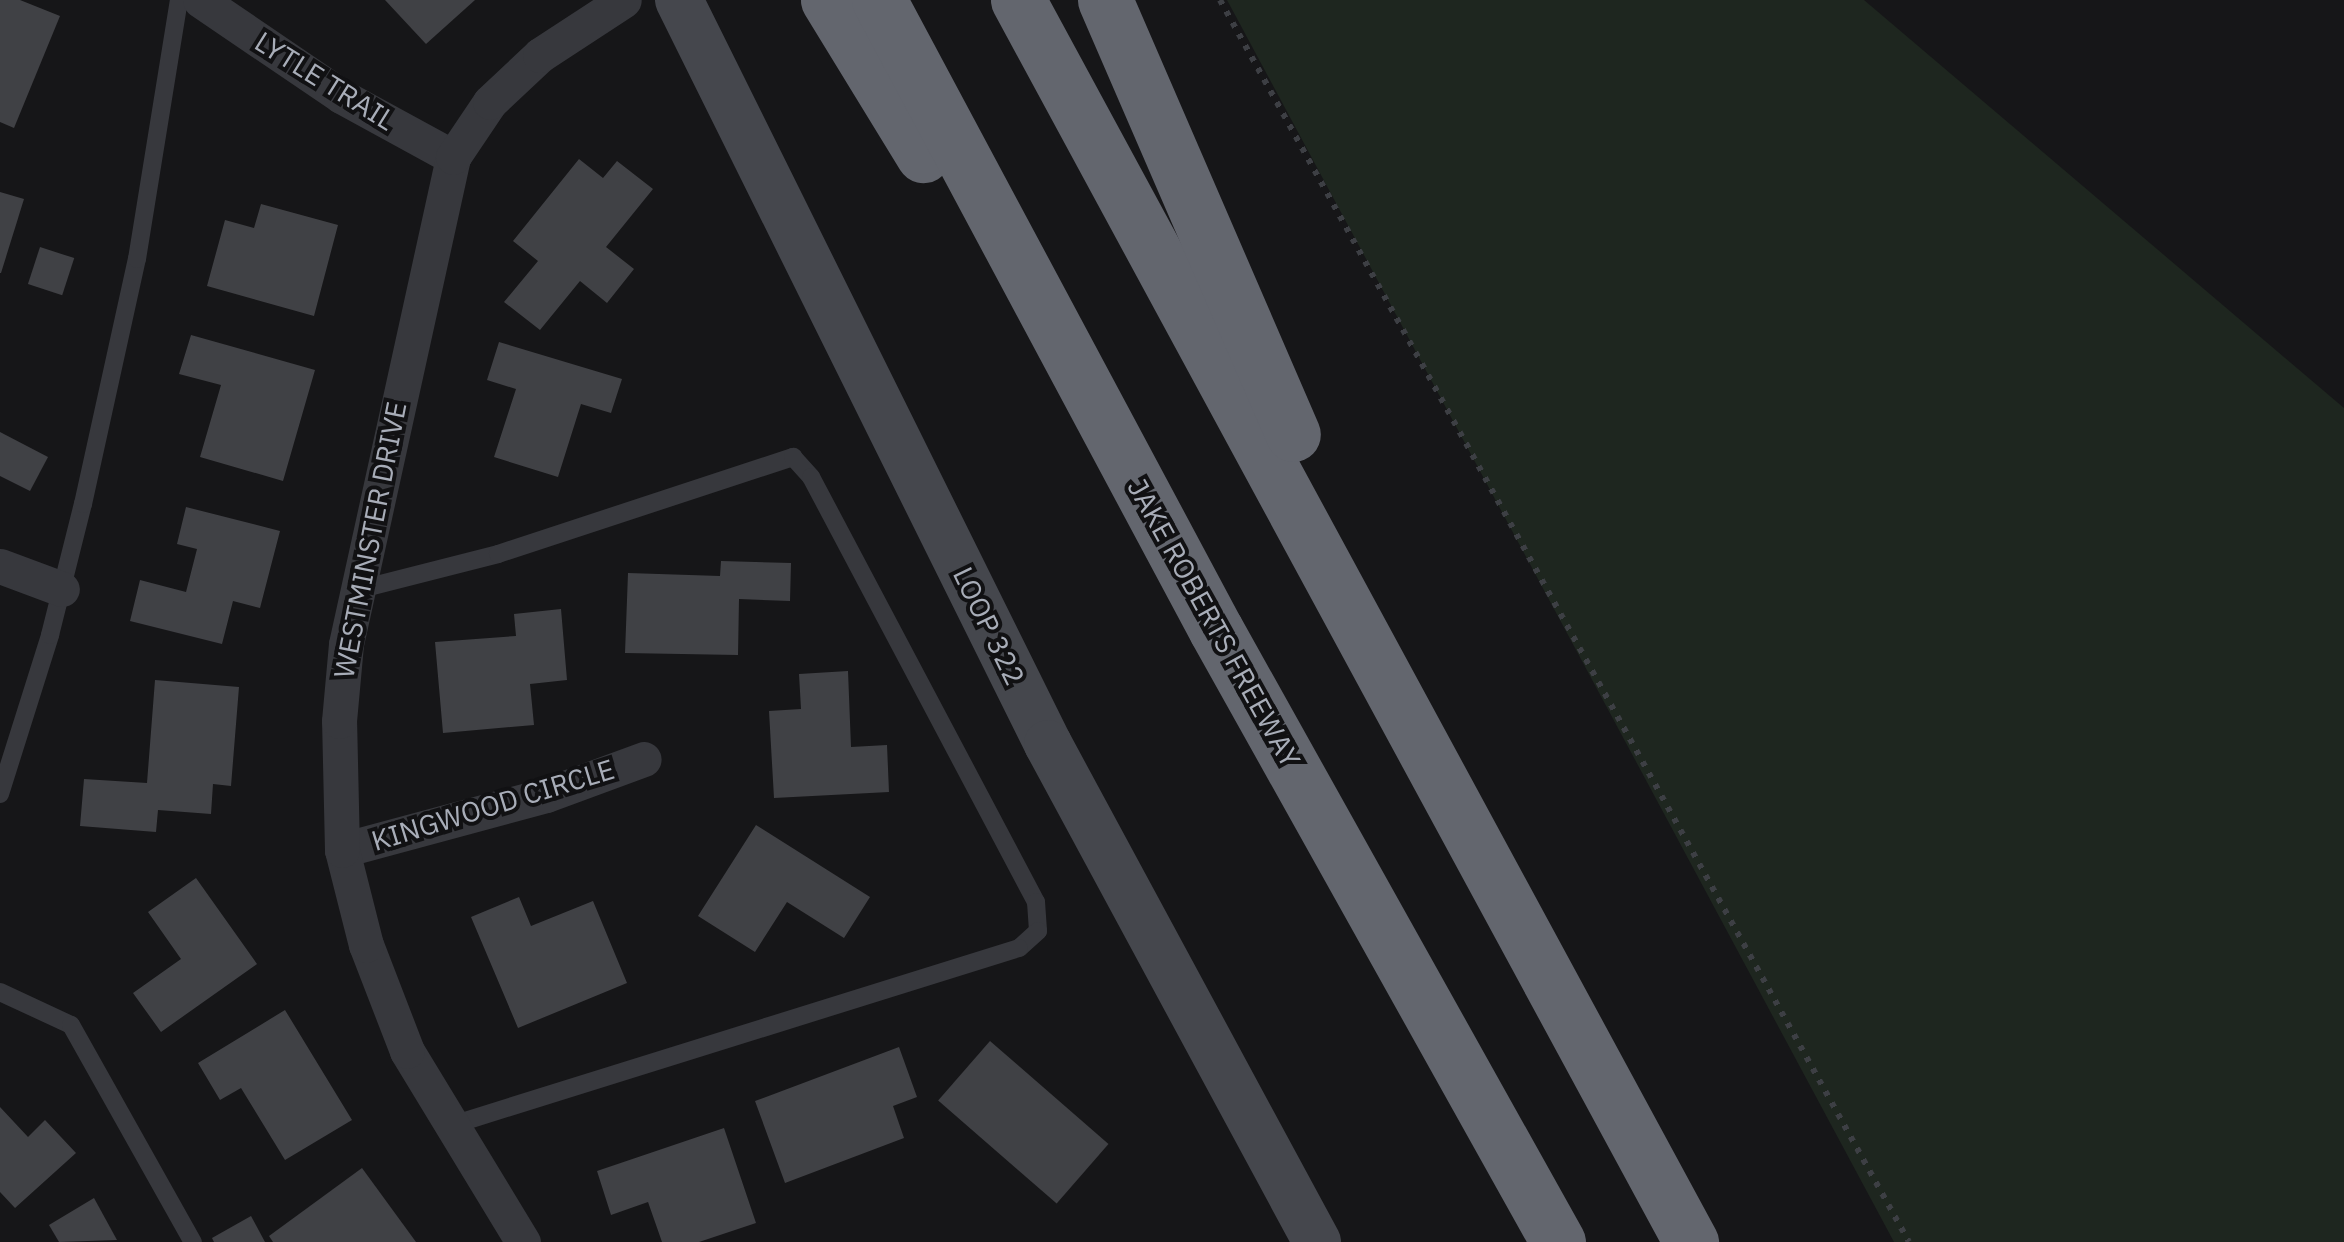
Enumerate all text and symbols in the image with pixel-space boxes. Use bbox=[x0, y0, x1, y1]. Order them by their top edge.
street label: LYTLE TRAIL bbox=[249, 25, 401, 137]
street label: WESTMINSTER DRIVE bbox=[327, 399, 413, 681]
street label: JAKE ROBERTS FREEWAY bbox=[1121, 473, 1307, 773]
street label: LOOP 322 bbox=[946, 562, 1032, 690]
street label: KINGWOOD CIRCLE bbox=[368, 752, 618, 858]

